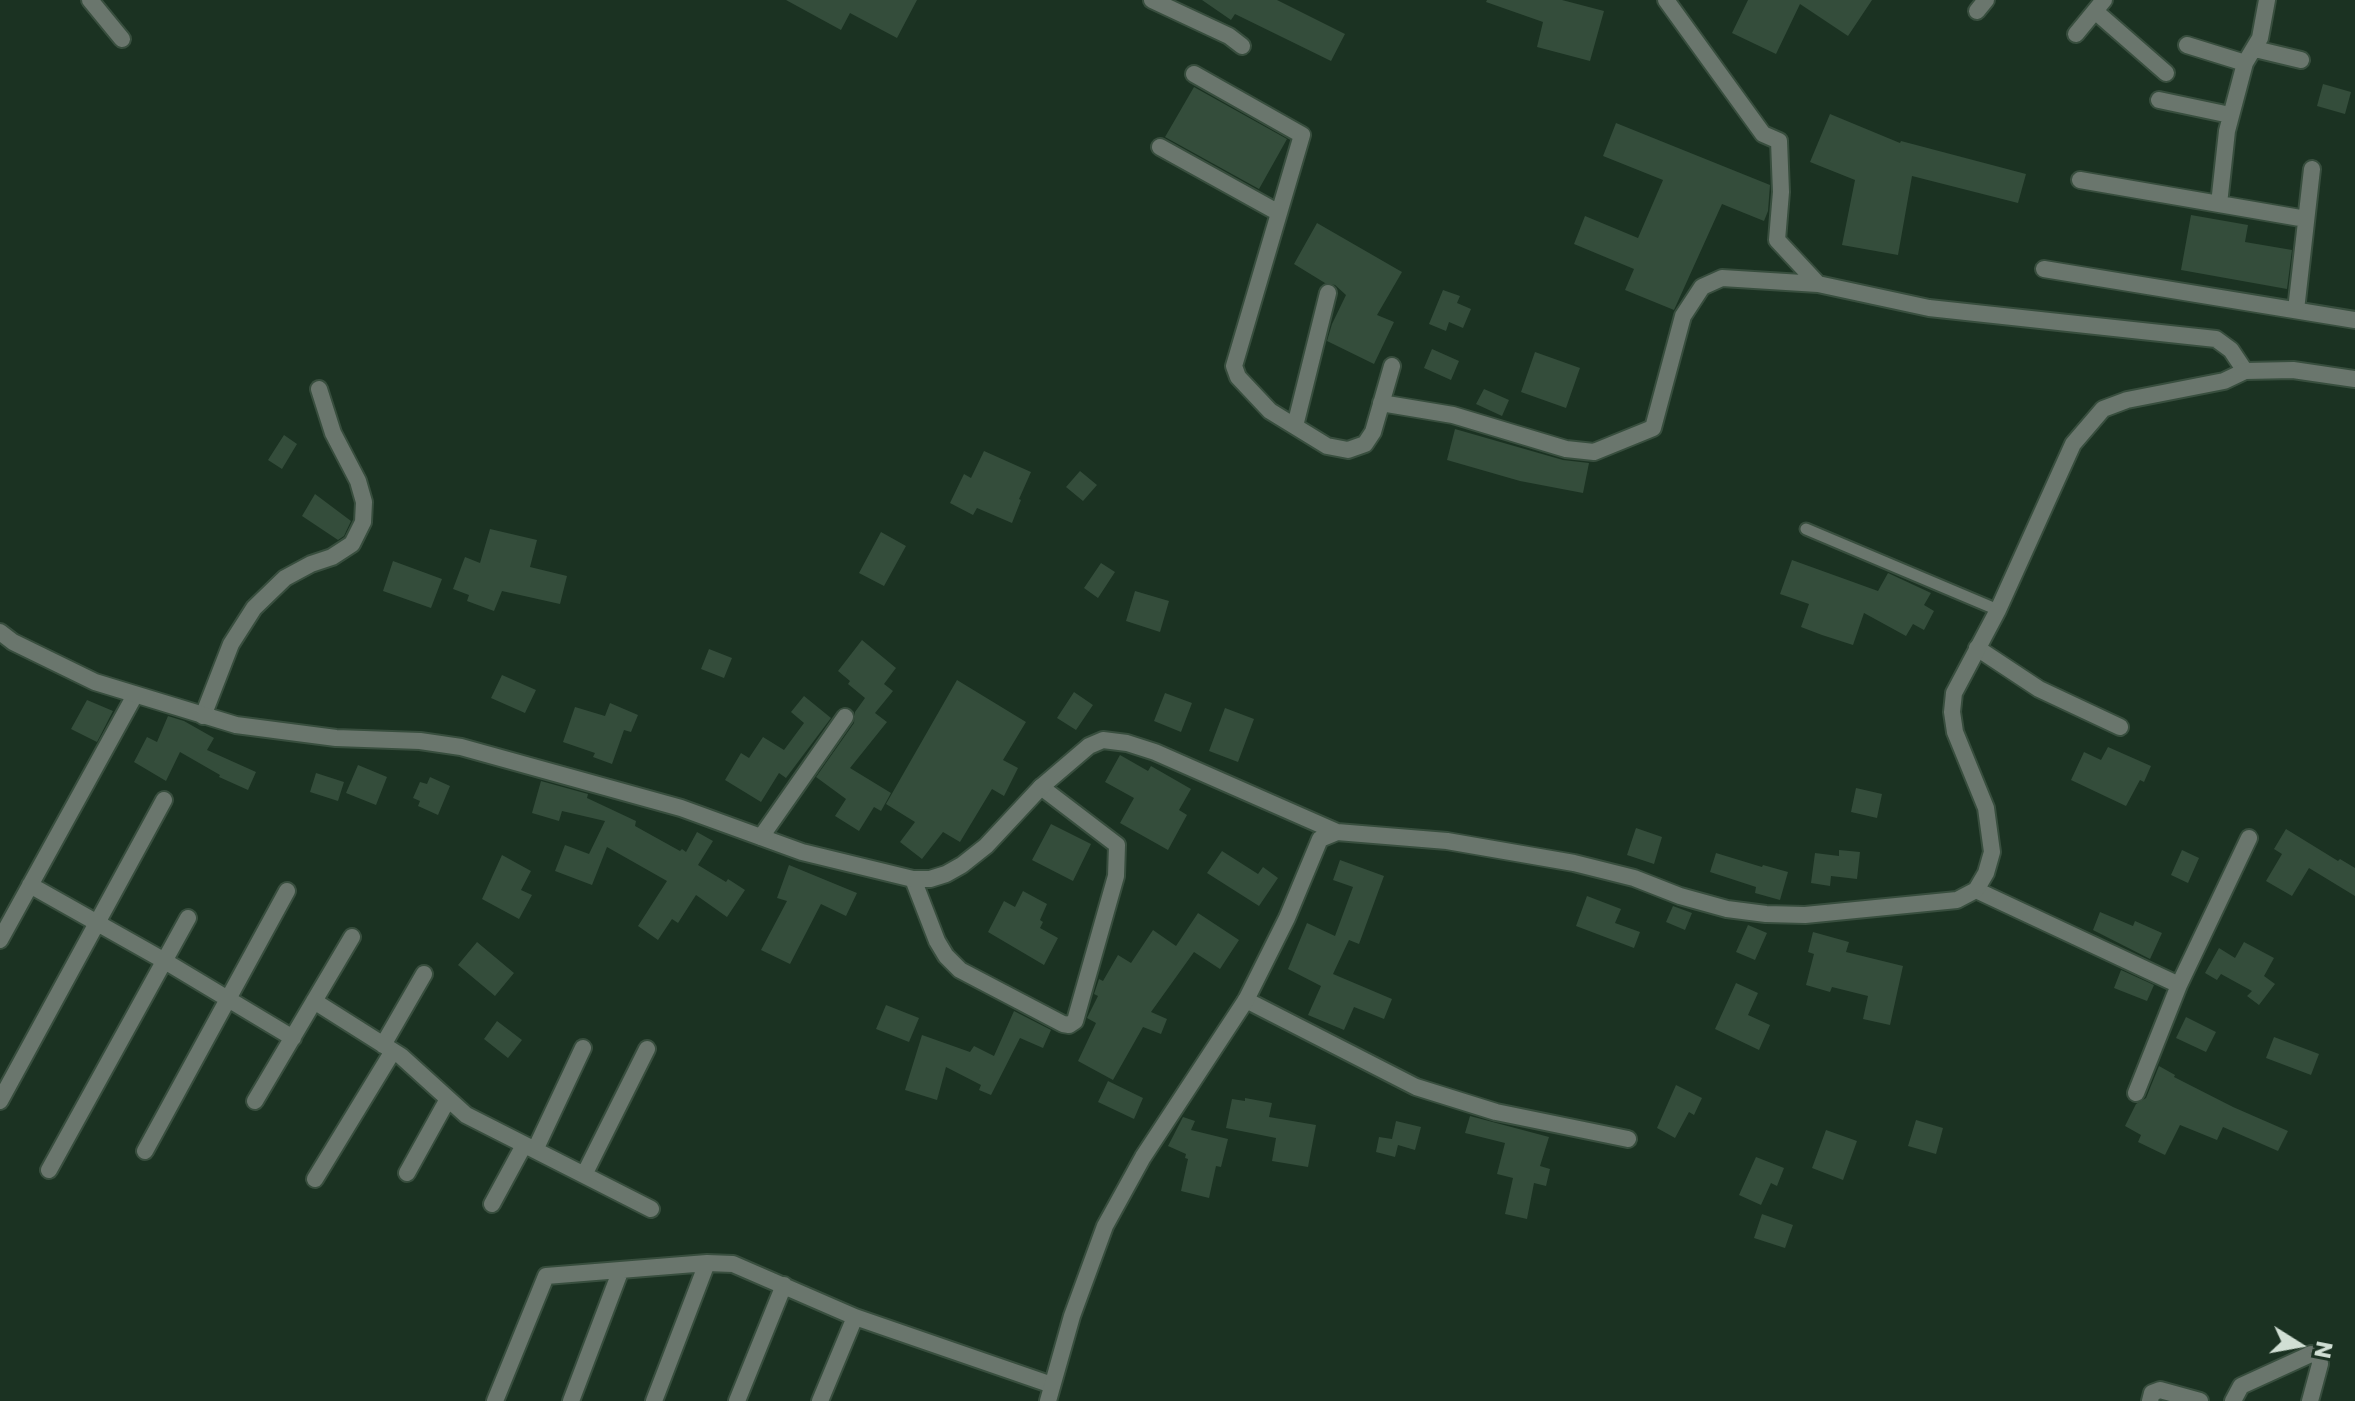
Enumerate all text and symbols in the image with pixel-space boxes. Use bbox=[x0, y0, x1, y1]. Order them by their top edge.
north arrow bbox=[2259, 1305, 2339, 1385]
text: N bbox=[2306, 1339, 2340, 1361]

